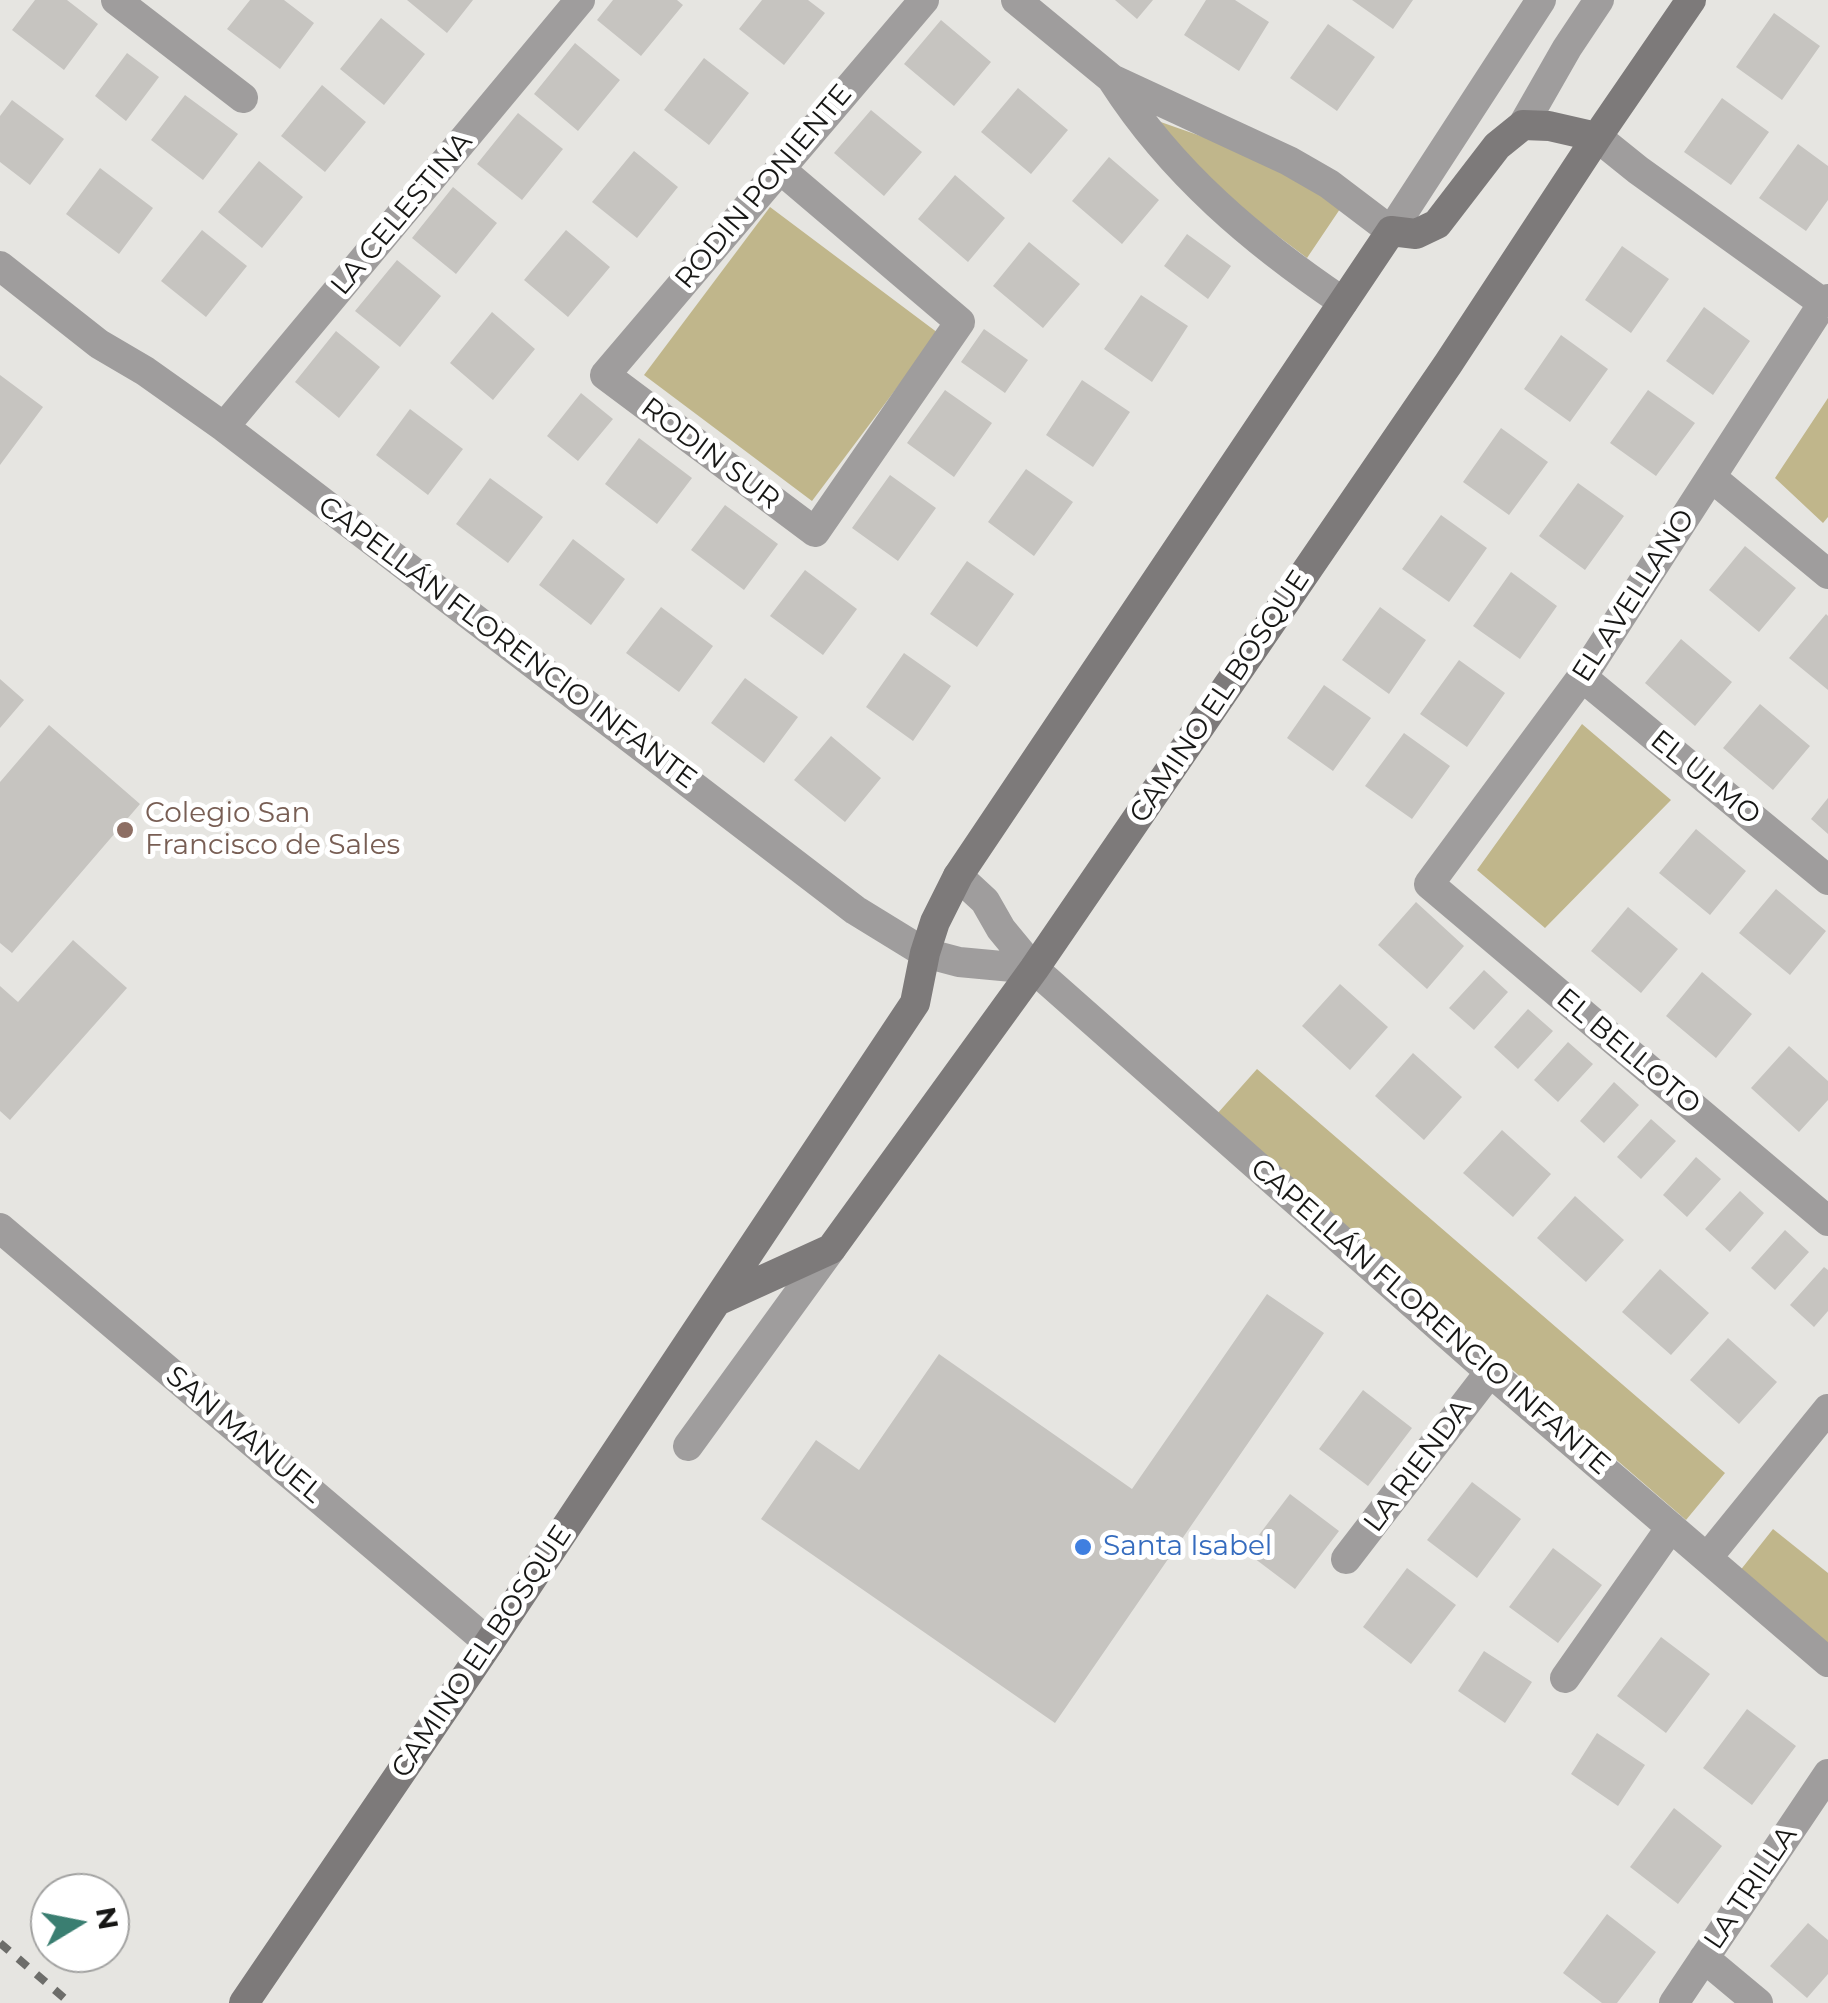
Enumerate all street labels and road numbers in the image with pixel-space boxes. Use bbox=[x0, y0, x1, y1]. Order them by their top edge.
street label: RODIN PONIENTE bbox=[669, 78, 859, 296]
street label: LA CELESTINA bbox=[324, 126, 480, 302]
street label: RODIN SUR bbox=[634, 391, 786, 517]
street label: CAPELLÁN FLORENCIO INFANTE bbox=[311, 490, 703, 796]
street label: EL AVELLANO bbox=[1566, 503, 1702, 689]
street label: CAMINO EL BOSQUE bbox=[1123, 564, 1317, 830]
street label: EL ULMO bbox=[1643, 724, 1767, 832]
street label: EL BELLOTO bbox=[1549, 982, 1707, 1122]
street label: CAPELLÁN FLORENCIO INFANTE bbox=[1244, 1152, 1616, 1482]
street label: SAN MANUEL bbox=[159, 1360, 329, 1510]
street label: LA RIENDA bbox=[1357, 1393, 1479, 1539]
street label: CAMINO EL BOSQUE bbox=[385, 1519, 579, 1785]
street label: LA TRILLA bbox=[1697, 1820, 1805, 1956]

